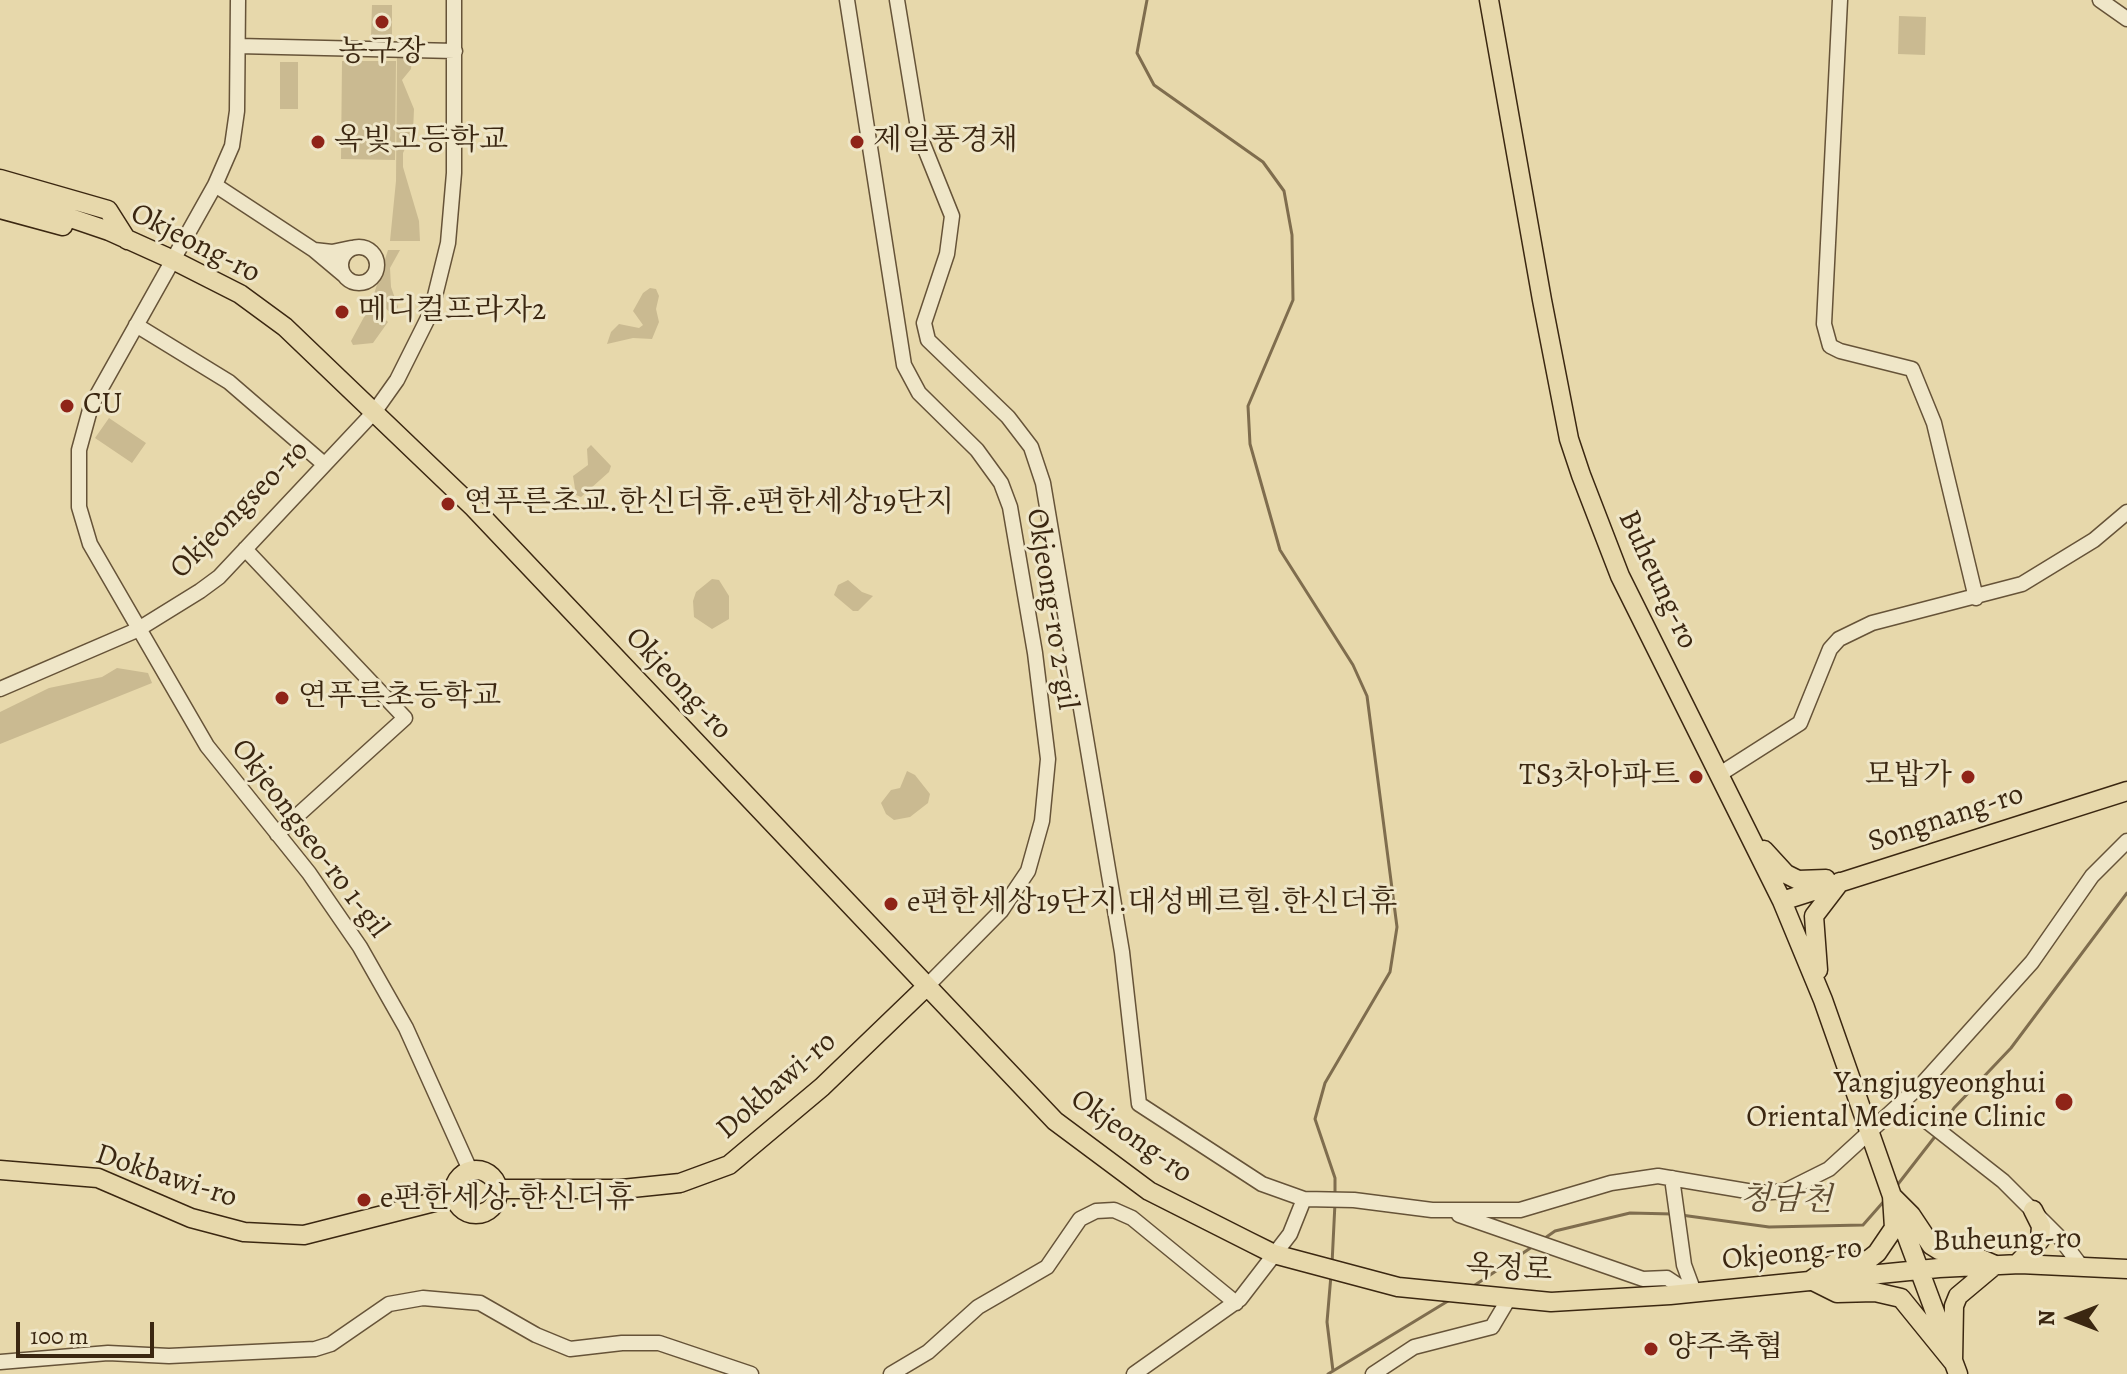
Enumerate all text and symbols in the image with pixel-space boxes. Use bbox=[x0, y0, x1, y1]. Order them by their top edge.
marker: 농구장 bbox=[373, 13, 391, 31]
place label: 농구장 bbox=[339, 35, 425, 71]
place label: 옥빛고등학교 bbox=[334, 124, 508, 160]
place label: 제일풍경채 bbox=[873, 124, 1018, 160]
marker: 옥빛고등학교 bbox=[309, 133, 327, 151]
marker: 제일풍경채 bbox=[848, 133, 866, 151]
street label: Okjeong-ro bbox=[124, 196, 266, 292]
place label: 메디컬프라자2 bbox=[358, 294, 546, 330]
marker: 메디컬프라자2 bbox=[333, 303, 351, 321]
place label: CU bbox=[83, 388, 122, 424]
marker: CU bbox=[58, 397, 76, 415]
street label: Okjeongseo-ro bbox=[163, 433, 317, 587]
place label: 연푸른초교.한신더휴.e편한세상19단지 bbox=[464, 486, 954, 522]
marker: 연푸른초교.한신더휴.e편한세상19단지 bbox=[439, 495, 457, 513]
street label: Buheung-ro bbox=[1609, 505, 1705, 655]
street label: Okjeong-ro 2-gil bbox=[1017, 506, 1085, 712]
street label: Okjeong-ro bbox=[617, 620, 739, 748]
place label: 연푸른초등학교 bbox=[298, 680, 501, 716]
marker: 연푸른초등학교 bbox=[273, 689, 291, 707]
street label: Okjeongseo-ro 1-gil bbox=[223, 733, 395, 945]
place label: TS3차아파트 bbox=[1519, 759, 1680, 795]
place label: 모밥가 bbox=[1865, 759, 1952, 795]
marker: TS3차아파트 bbox=[1687, 768, 1705, 786]
marker: 모밥가 bbox=[1959, 768, 1977, 786]
street label: Songnang-ro bbox=[1864, 777, 2028, 861]
place label: e편한세상19단지.대성베르힐.한신더휴 bbox=[907, 886, 1397, 922]
marker: e편한세상19단지.대성베르힐.한신더휴 bbox=[882, 895, 900, 913]
street label: Dokbawi-ro bbox=[710, 1024, 844, 1148]
place label: Yangjugyeonghui Oriental Medicine Clinic bbox=[1746, 1067, 2046, 1138]
street label: Okjeong-ro bbox=[1063, 1082, 1199, 1192]
marker: Yangjugyeonghui Oriental Medicine Clinic bbox=[2053, 1091, 2075, 1113]
street label: Dokbawi-ro bbox=[91, 1137, 241, 1217]
water label: 청담천 bbox=[1739, 1181, 1833, 1221]
place label: e편한세상.한신더휴 bbox=[380, 1182, 634, 1218]
marker: e편한세상.한신더휴 bbox=[355, 1191, 373, 1209]
street label: Buheung-ro bbox=[1932, 1222, 2082, 1260]
street label: Okjeong-ro bbox=[1720, 1231, 1864, 1279]
street label: 옥정로 bbox=[1465, 1250, 1553, 1290]
north arrow bbox=[2031, 1278, 2111, 1358]
scale bar bbox=[20, 1306, 158, 1356]
text: N bbox=[2032, 1310, 2062, 1326]
text: 100 m bbox=[30, 1320, 89, 1352]
place label: 양주축협 bbox=[1667, 1331, 1783, 1367]
marker: 양주축협 bbox=[1642, 1340, 1660, 1358]

